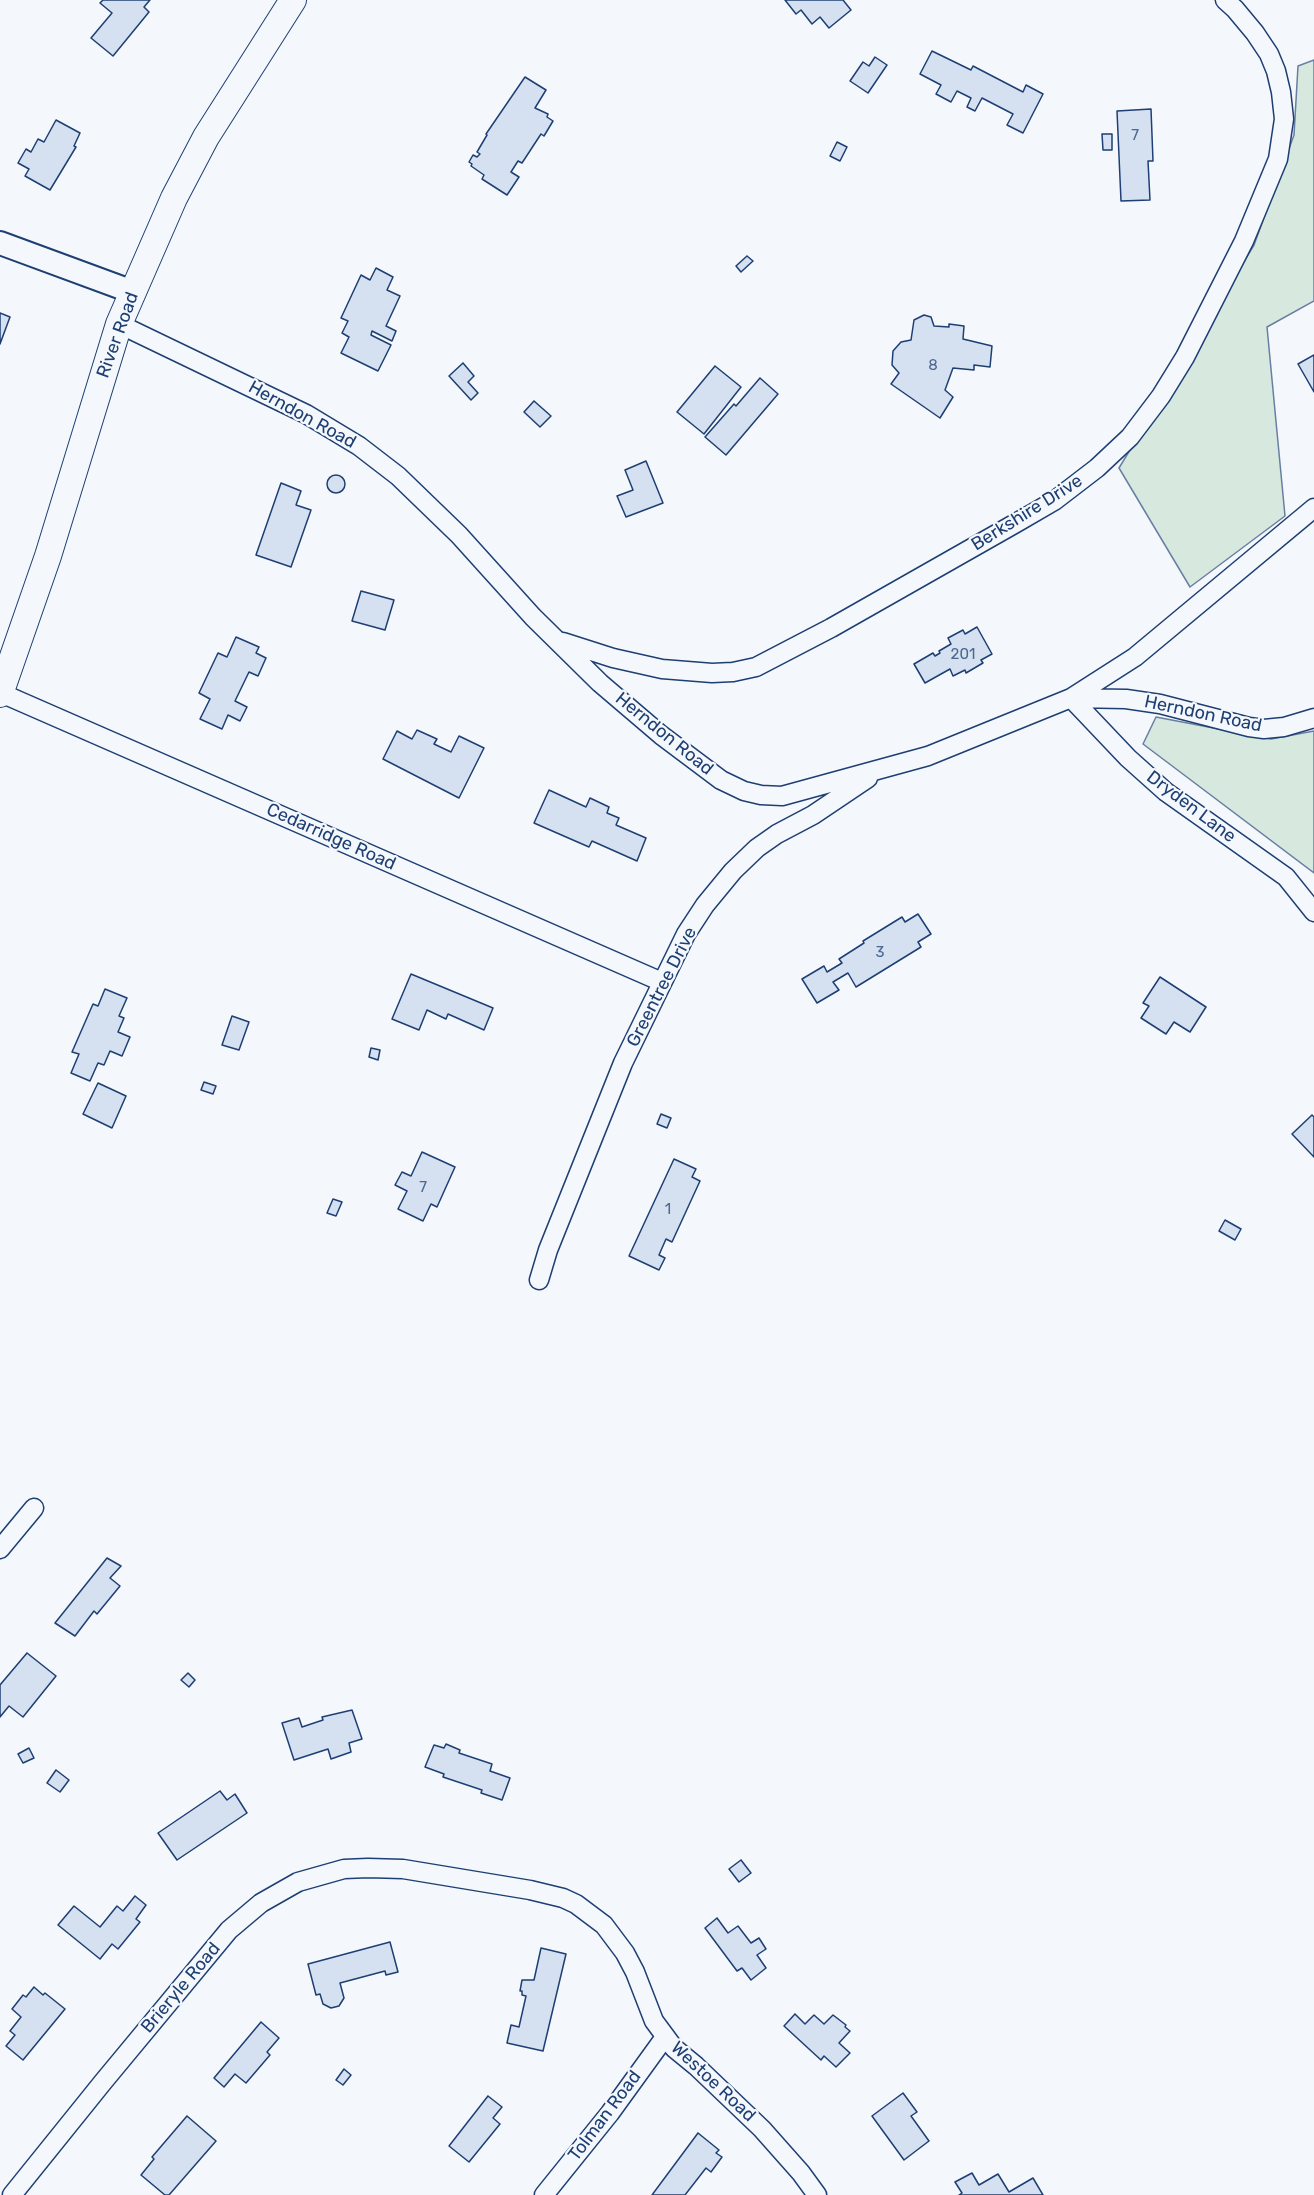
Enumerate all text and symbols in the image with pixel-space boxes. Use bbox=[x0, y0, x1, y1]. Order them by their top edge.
house number: 7 bbox=[1131, 127, 1139, 145]
street label: River Road bbox=[92, 289, 144, 381]
house number: 8 bbox=[928, 357, 938, 375]
street label: Herndon Road bbox=[244, 377, 360, 453]
street label: Berkshire Drive bbox=[967, 470, 1087, 556]
house number: 201 bbox=[951, 646, 975, 664]
street label: Herndon Road bbox=[611, 688, 717, 780]
street label: Herndon Road bbox=[1142, 691, 1264, 737]
street label: Dryden Lane bbox=[1142, 766, 1240, 848]
street label: Cedarridge Road bbox=[263, 799, 399, 875]
street label: Greentree Drive bbox=[623, 924, 701, 1050]
house number: 3 bbox=[875, 944, 885, 962]
house number: 7 bbox=[419, 1179, 427, 1197]
house number: 1 bbox=[665, 1201, 671, 1219]
street label: Brieryle Road bbox=[137, 1938, 225, 2038]
street label: Westoe Road bbox=[666, 2037, 760, 2127]
street label: Tolman Road bbox=[564, 2067, 646, 2165]

